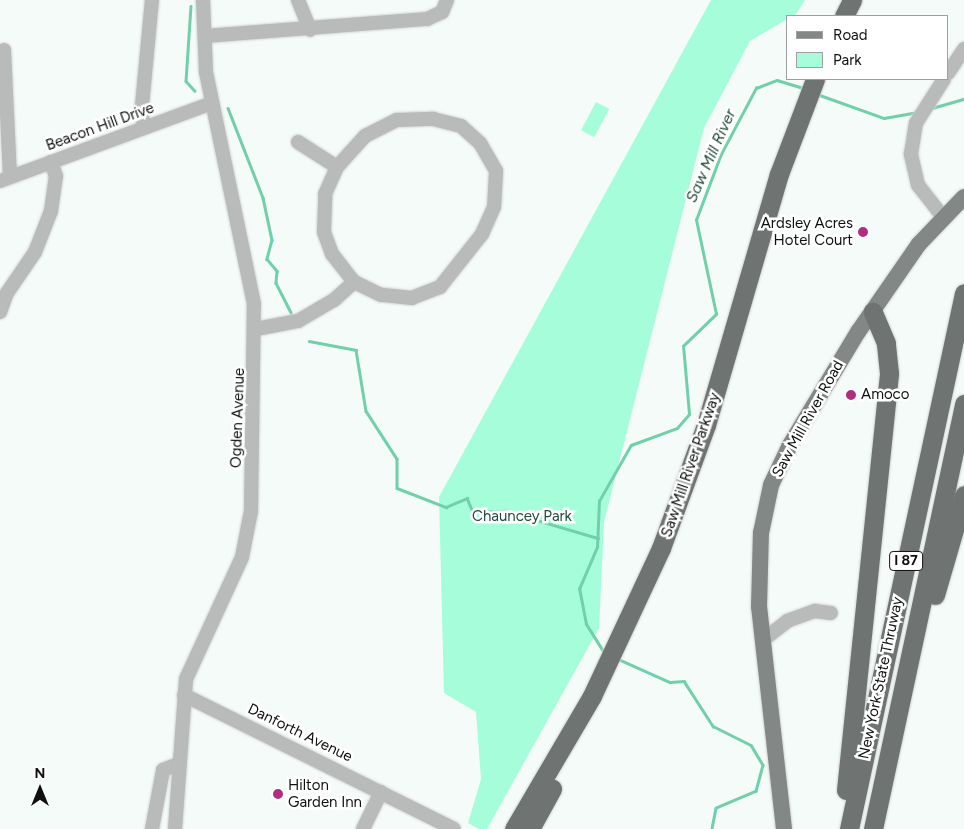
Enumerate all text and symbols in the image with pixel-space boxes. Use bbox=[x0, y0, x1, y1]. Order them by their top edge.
legend bbox=[786, 15, 949, 80]
text: Road bbox=[833, 26, 868, 44]
text: Park bbox=[833, 51, 862, 69]
street label: Beacon Hill Drive bbox=[44, 99, 156, 155]
water label: Saw Mill River bbox=[682, 106, 740, 206]
place label: Ardsley Acres Hotel Court bbox=[761, 214, 853, 249]
marker: Ardsley Acres Hotel Court bbox=[857, 226, 869, 238]
street label: Saw Mill River Road bbox=[768, 357, 848, 481]
street label: Ogden Avenue bbox=[227, 368, 249, 468]
place label: Amoco bbox=[861, 386, 909, 404]
marker: Amoco bbox=[845, 389, 857, 401]
street label: Saw Mill River Parkway bbox=[658, 390, 724, 540]
park label: Chauncey Park bbox=[472, 508, 572, 526]
road number: I 87 bbox=[888, 550, 924, 572]
street label: New York State Thruway bbox=[855, 595, 907, 761]
street label: Danforth Avenue bbox=[245, 700, 355, 766]
north arrow bbox=[15, 764, 65, 814]
text: N bbox=[35, 765, 45, 782]
place label: Hilton Garden Inn bbox=[288, 776, 362, 811]
marker: Hilton Garden Inn bbox=[272, 788, 284, 800]

